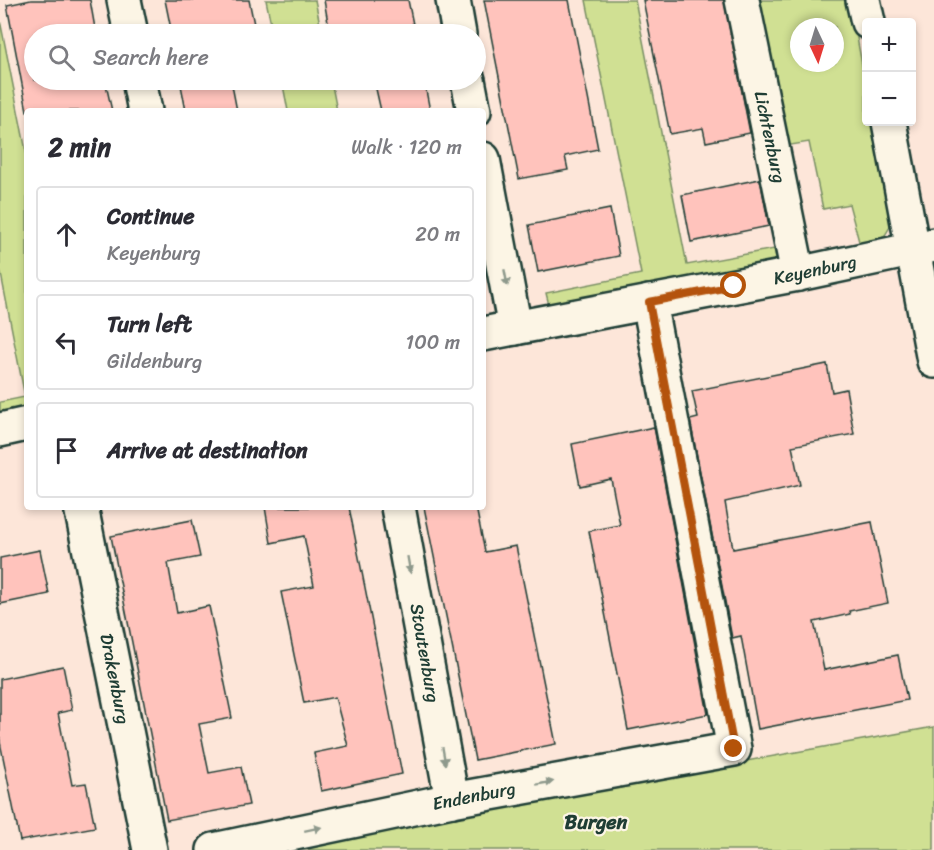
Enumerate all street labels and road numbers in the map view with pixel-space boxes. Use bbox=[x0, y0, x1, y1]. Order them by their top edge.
street label: Lichtenburg bbox=[745, 88, 795, 186]
street label: Keyenburg bbox=[770, 246, 860, 294]
street label: Stoutenburg bbox=[401, 601, 449, 705]
street label: Drakenburg bbox=[91, 631, 139, 727]
street label: Endenburg bbox=[430, 772, 518, 820]

